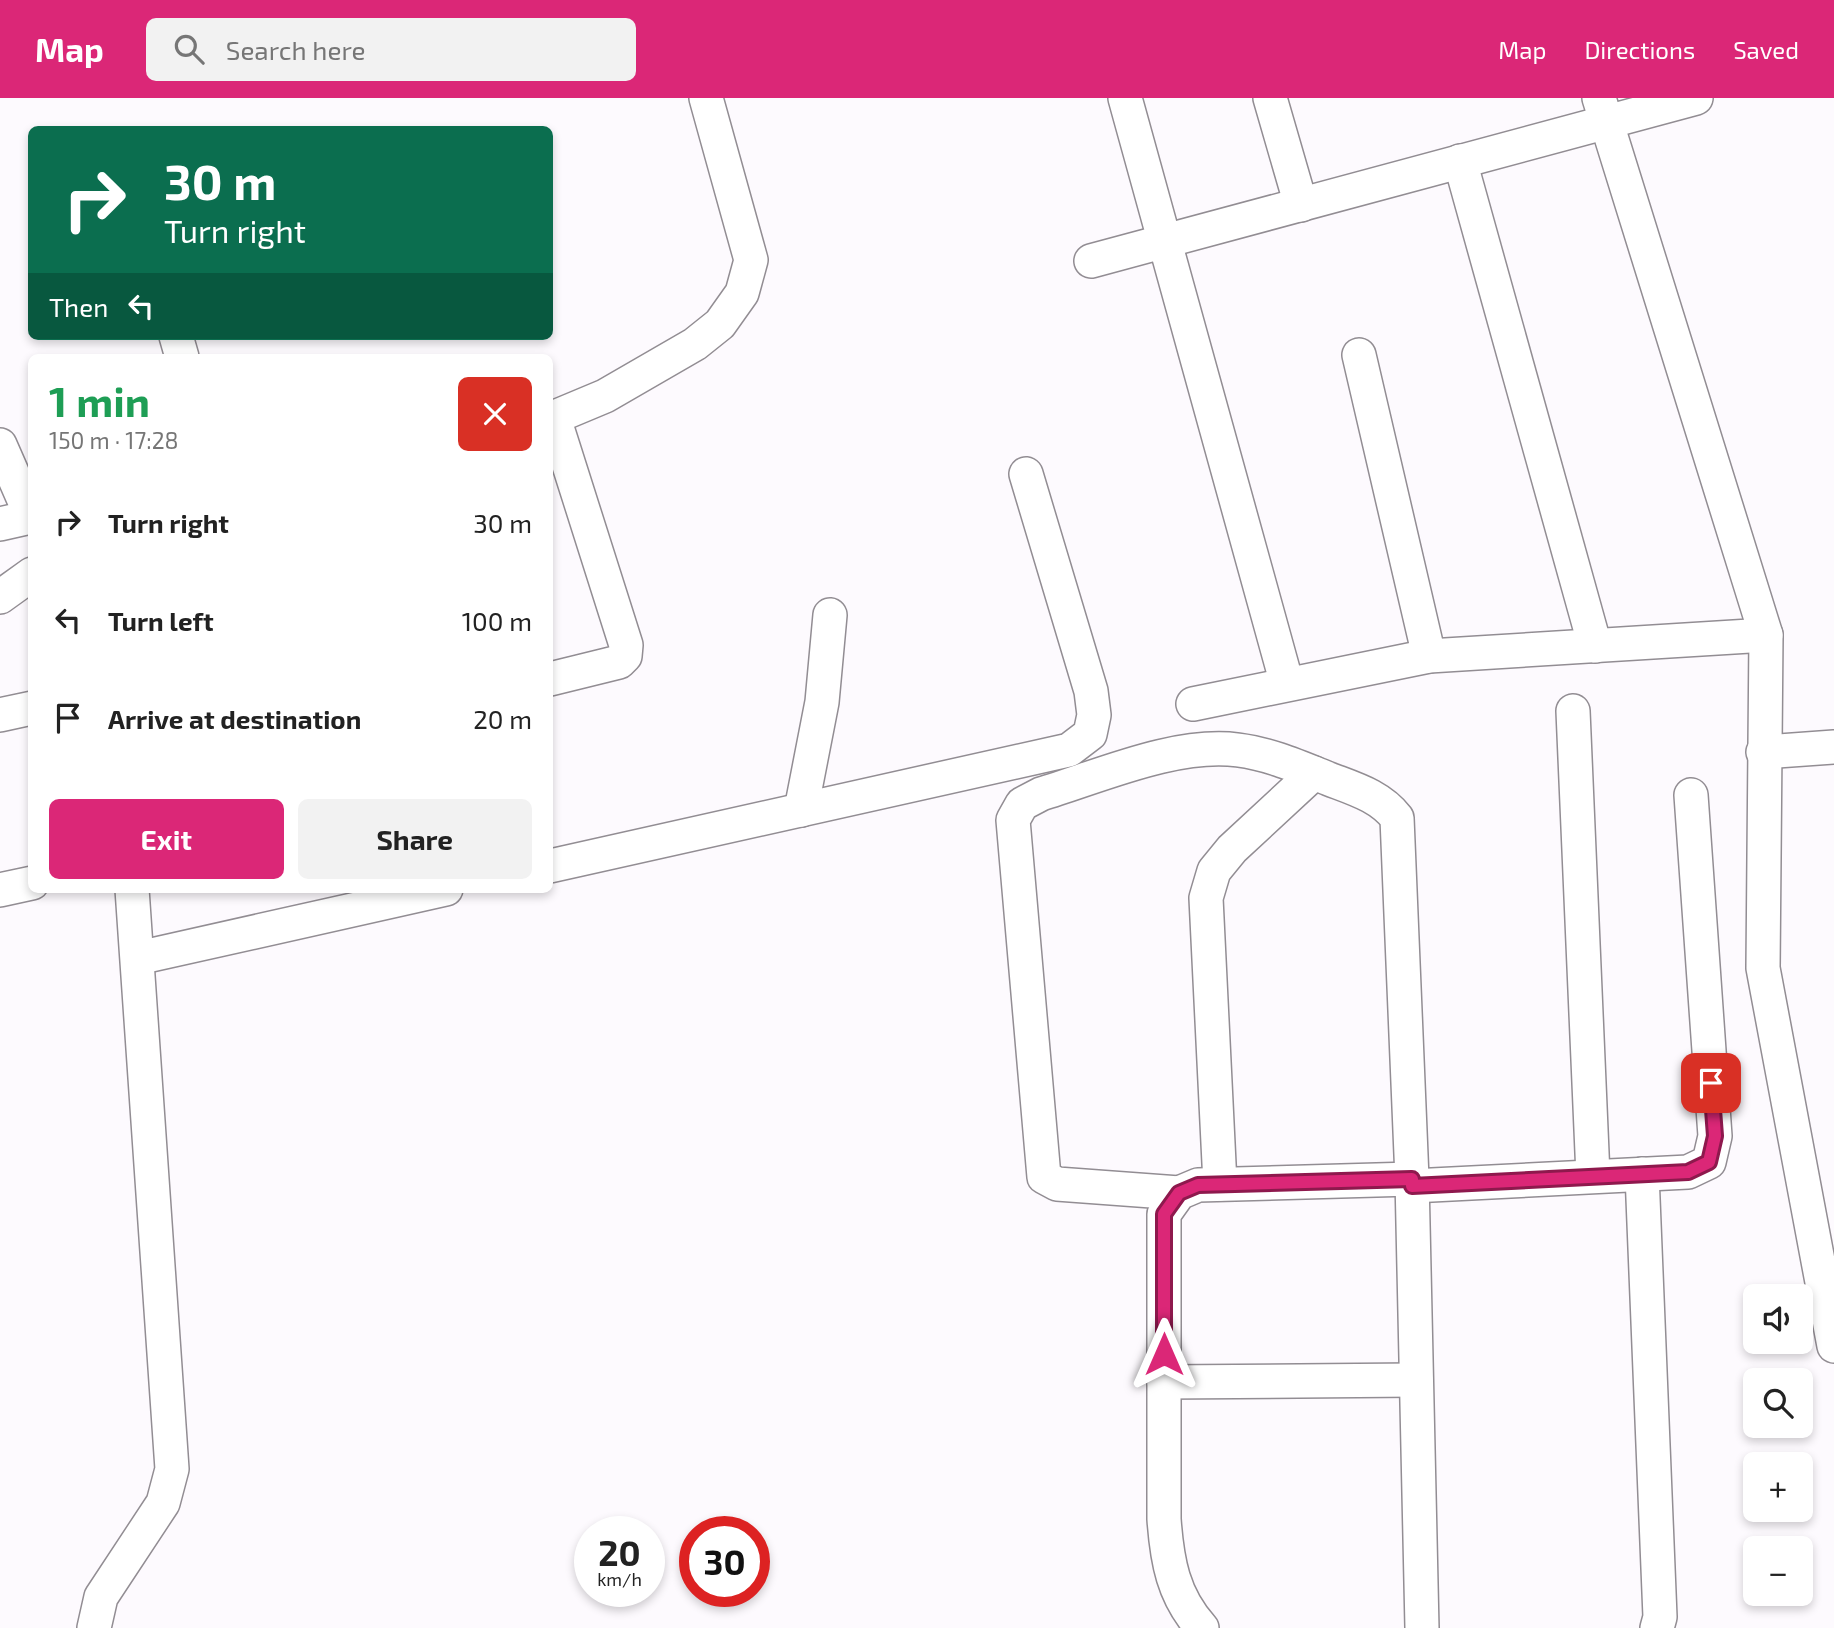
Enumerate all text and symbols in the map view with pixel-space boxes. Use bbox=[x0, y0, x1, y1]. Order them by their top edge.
search box bbox=[146, 18, 636, 81]
text: Map bbox=[35, 29, 104, 69]
icon: search bbox=[170, 30, 208, 68]
text: Search here bbox=[226, 34, 365, 65]
text: Map bbox=[1498, 35, 1546, 64]
text: Directions bbox=[1584, 35, 1695, 64]
text: Saved bbox=[1733, 35, 1799, 64]
text: 30 m bbox=[164, 151, 276, 210]
icon: right bbox=[49, 154, 140, 245]
text: Turn right bbox=[164, 211, 306, 249]
icon: left bbox=[122, 287, 160, 325]
text: Then bbox=[49, 291, 108, 322]
text: 1 min bbox=[49, 375, 150, 425]
button: close bbox=[458, 377, 532, 451]
text: 150 m · 17:28 bbox=[49, 426, 179, 454]
icon: right bbox=[49, 503, 87, 541]
text: Turn right bbox=[108, 507, 229, 538]
text: 30 m bbox=[473, 507, 532, 538]
icon: left bbox=[49, 601, 87, 639]
text: Turn left bbox=[108, 605, 214, 636]
text: 100 m bbox=[462, 605, 532, 636]
icon: arrive bbox=[49, 699, 87, 737]
text: Arrive at destination bbox=[108, 703, 361, 734]
text: 20 m bbox=[473, 703, 532, 734]
button: Exit bbox=[49, 799, 284, 879]
button: Share bbox=[298, 799, 532, 879]
pin bbox=[1681, 1053, 1741, 1113]
icon: arrive bbox=[1692, 1064, 1730, 1102]
map controls bbox=[1743, 1284, 1813, 1606]
button: sound bbox=[1743, 1284, 1813, 1354]
position arrow bbox=[1127, 1317, 1201, 1391]
button: search bbox=[1743, 1368, 1813, 1438]
button: + bbox=[1743, 1452, 1813, 1522]
speed limit sign: 30 bbox=[679, 1516, 770, 1607]
text: 20 bbox=[598, 1531, 641, 1573]
button: − bbox=[1743, 1536, 1813, 1606]
text: km/h bbox=[597, 1568, 642, 1590]

